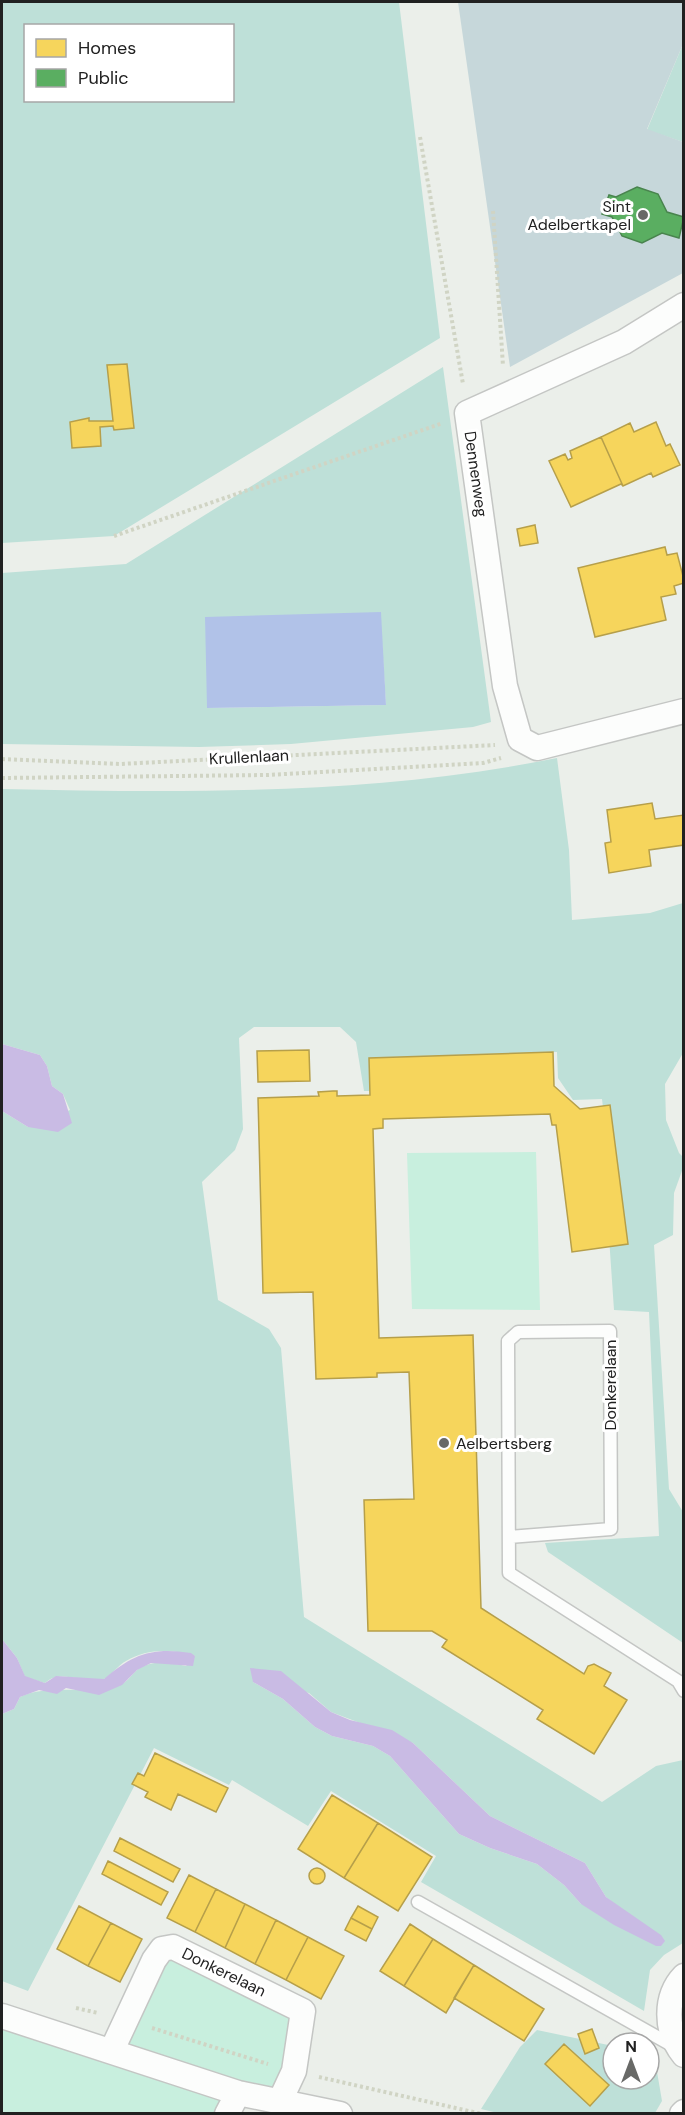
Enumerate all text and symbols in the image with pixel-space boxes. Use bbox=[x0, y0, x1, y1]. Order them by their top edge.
legend bbox=[24, 24, 234, 102]
text: Homes bbox=[78, 36, 136, 60]
text: Public bbox=[78, 66, 129, 90]
place label: Sint Adelbertkapel bbox=[527, 196, 631, 235]
marker: Sint Adelbertkapel bbox=[636, 208, 650, 222]
street label: Dennenweg bbox=[460, 430, 492, 518]
street label: Krullenlaan bbox=[208, 744, 290, 770]
street label: Donkerelaan bbox=[600, 1339, 621, 1431]
place label: Aelbertsberg bbox=[456, 1433, 552, 1454]
marker: Aelbertsberg bbox=[437, 1436, 451, 1450]
street label: Donkerelaan bbox=[178, 1943, 270, 2001]
north arrow bbox=[601, 2031, 661, 2091]
text: N bbox=[625, 2036, 637, 2057]

